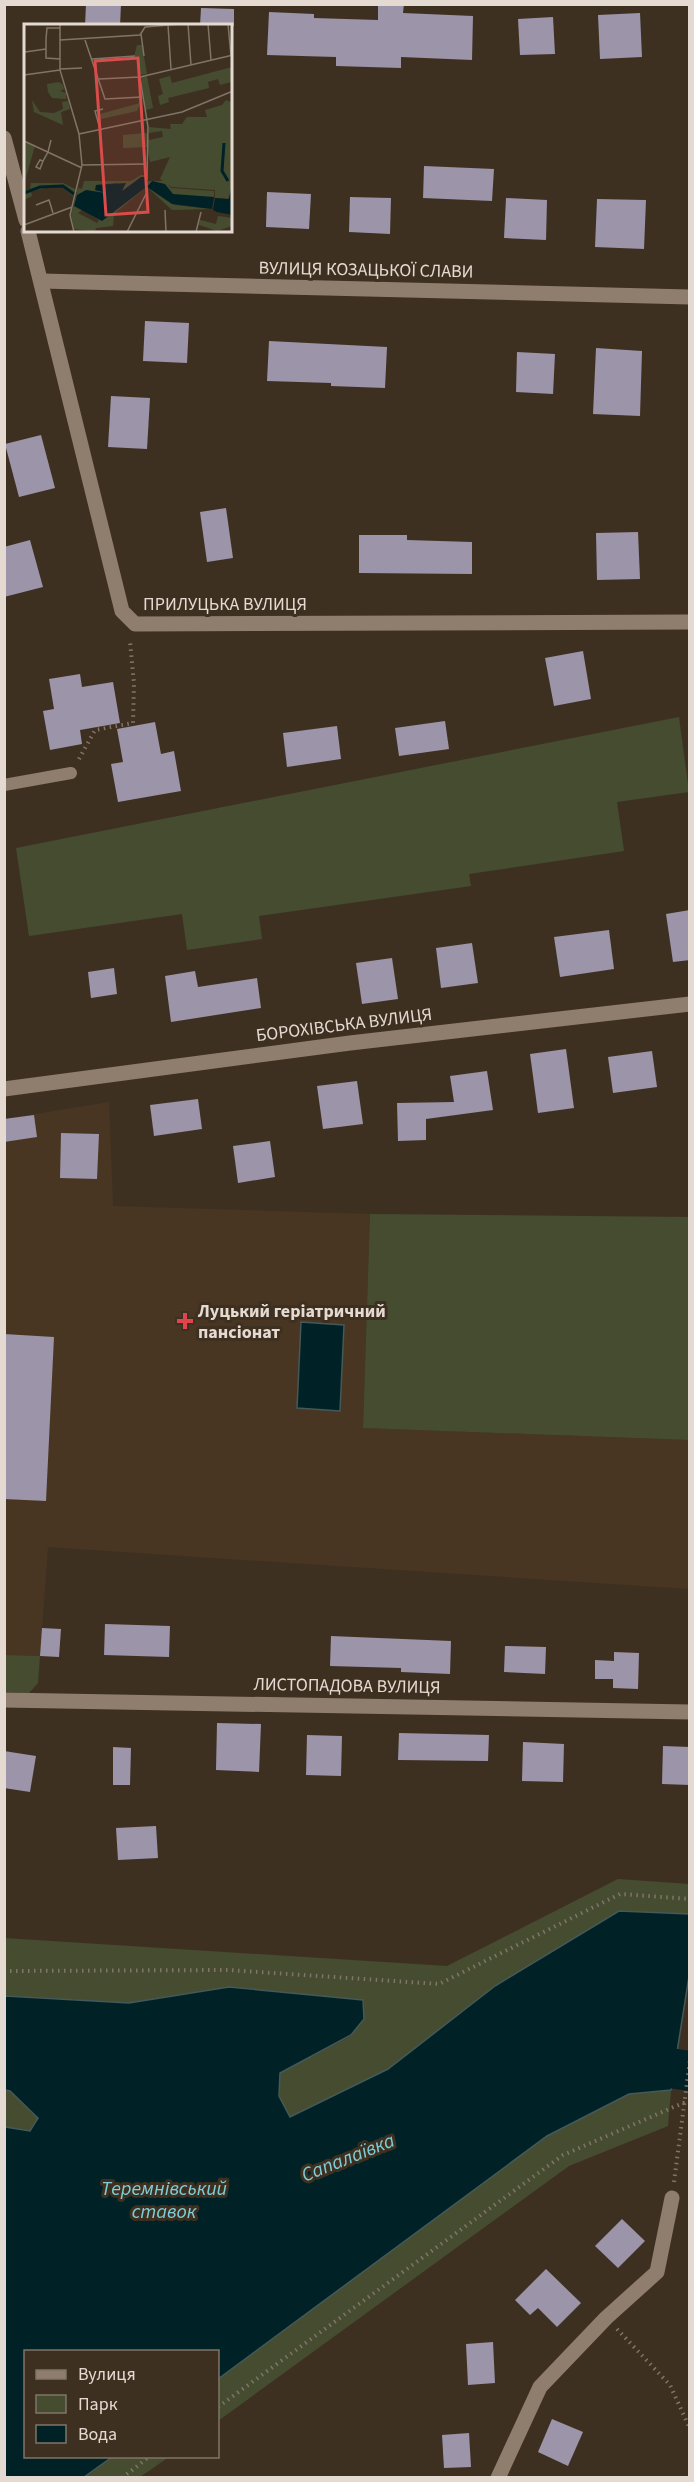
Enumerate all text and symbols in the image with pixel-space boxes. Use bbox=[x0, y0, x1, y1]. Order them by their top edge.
inset map bbox=[24, 24, 232, 232]
street label: ВУЛИЦЯ КОЗАЦЬКОЇ СЛАВИ bbox=[258, 256, 474, 284]
street label: ПРИЛУЦЬКА ВУЛИЦЯ bbox=[143, 592, 307, 617]
street label: БОРОХІВСЬКА ВУЛИЦЯ bbox=[255, 1002, 433, 1048]
place label: Луцький геріатричний пансіонат bbox=[197, 1299, 386, 1345]
marker: Луцький геріатричний пансіонат bbox=[176, 1312, 194, 1330]
street label: ЛИСТОПАДОВА ВУЛИЦЯ bbox=[253, 1672, 441, 1700]
water label: Сапалаївка bbox=[297, 2127, 399, 2189]
water label: Теремнівський ставок bbox=[101, 2175, 227, 2226]
legend bbox=[24, 2350, 219, 2458]
text: Вулиця bbox=[78, 2362, 136, 2387]
text: Парк bbox=[78, 2392, 118, 2417]
text: Вода bbox=[78, 2422, 117, 2447]

